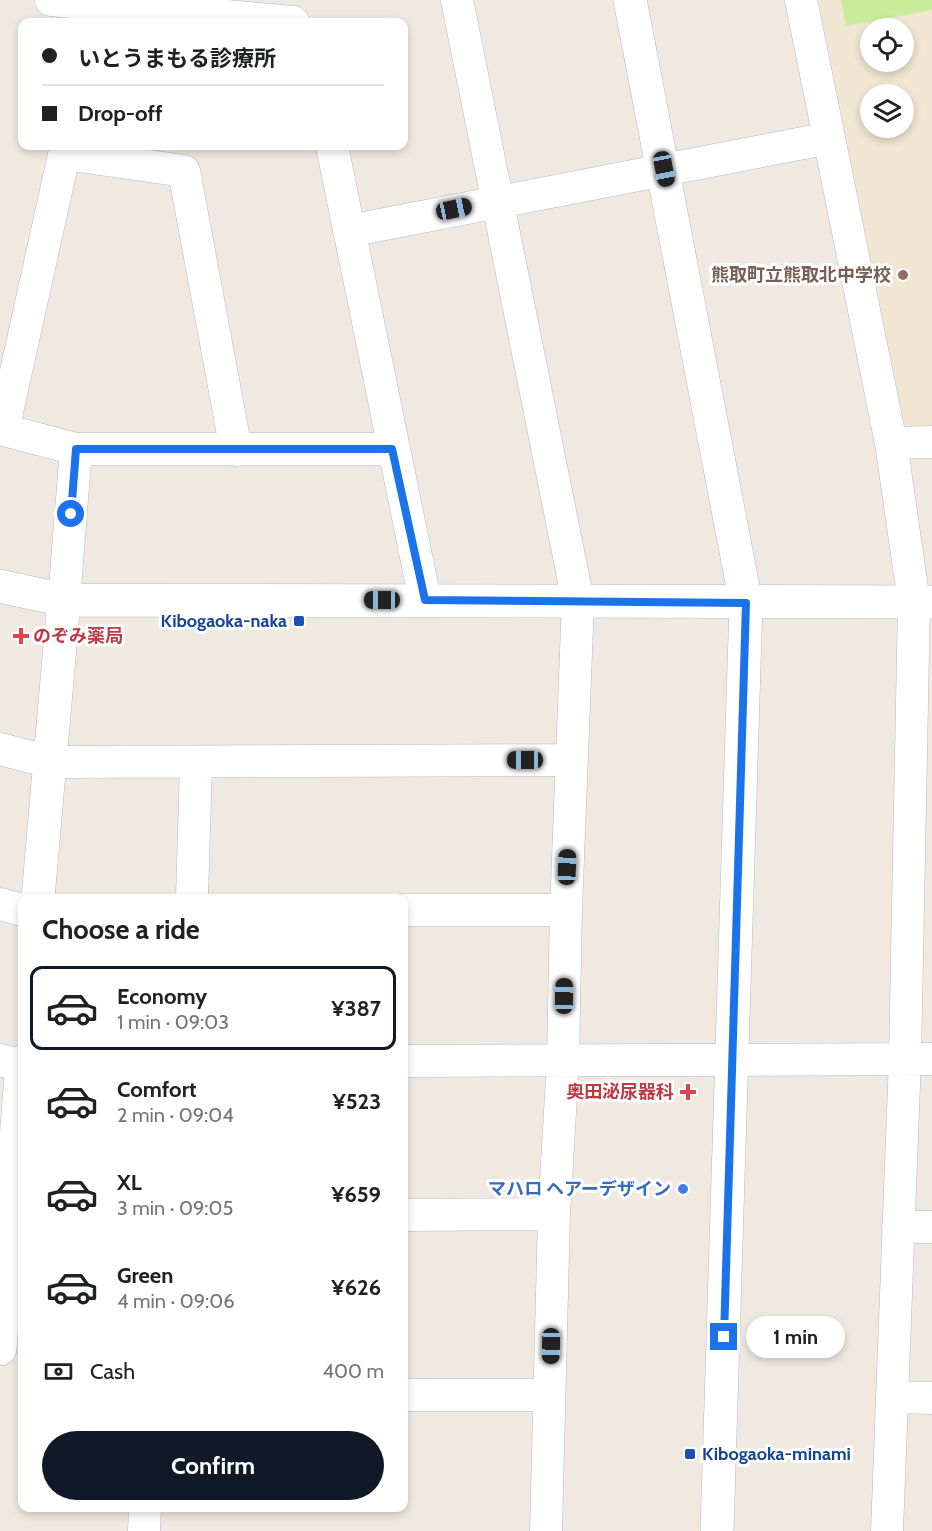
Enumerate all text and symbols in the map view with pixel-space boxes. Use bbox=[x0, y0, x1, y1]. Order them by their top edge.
map controls bbox=[860, 18, 914, 138]
button: locate bbox=[860, 18, 914, 72]
text: いとうまもる診療所 bbox=[78, 45, 276, 72]
button: layers bbox=[860, 84, 914, 138]
text: Drop-off bbox=[78, 100, 162, 127]
car bbox=[652, 150, 676, 188]
car bbox=[435, 196, 473, 222]
place label: 熊取町立熊取北中学校 bbox=[711, 264, 891, 286]
marker: 熊取町立熊取北中学校 bbox=[896, 268, 910, 282]
route start bbox=[57, 500, 84, 527]
car bbox=[364, 591, 400, 609]
place label: Kibogaoka-naka bbox=[160, 610, 287, 632]
marker: Kibogaoka-naka bbox=[292, 614, 306, 628]
place label: のぞみ薬局 bbox=[33, 625, 123, 647]
marker: のぞみ薬局 bbox=[14, 629, 28, 643]
car bbox=[507, 751, 543, 769]
car bbox=[557, 849, 577, 885]
text: Choose a ride bbox=[42, 913, 200, 946]
car bbox=[555, 978, 573, 1014]
icon: car bbox=[45, 981, 99, 1035]
text: Economy bbox=[117, 983, 207, 1010]
text: ¥387 bbox=[331, 995, 381, 1022]
text: 1 min · 09:03 bbox=[117, 1010, 229, 1034]
icon: car bbox=[45, 1074, 99, 1128]
text: Comfort bbox=[117, 1076, 196, 1103]
place label: 奥田泌尿器科 bbox=[566, 1081, 674, 1103]
marker: 奥田泌尿器科 bbox=[679, 1083, 697, 1101]
text: ¥523 bbox=[332, 1088, 381, 1115]
text: 2 min · 09:04 bbox=[117, 1103, 234, 1127]
icon: car bbox=[45, 1167, 99, 1221]
text: XL bbox=[117, 1169, 142, 1196]
place label: マハロ ヘアーデザイン bbox=[488, 1178, 671, 1200]
text: ¥659 bbox=[331, 1181, 381, 1208]
marker: マハロ ヘアーデザイン bbox=[676, 1182, 690, 1196]
text: 3 min · 09:05 bbox=[117, 1196, 233, 1220]
icon: car bbox=[45, 1260, 99, 1314]
text: Green bbox=[117, 1262, 173, 1289]
text: ¥626 bbox=[331, 1274, 381, 1301]
text: 4 min · 09:06 bbox=[117, 1289, 235, 1313]
callout: 1 min bbox=[745, 1316, 844, 1358]
route end bbox=[710, 1323, 737, 1350]
text: 1 min bbox=[773, 1325, 818, 1349]
car bbox=[542, 1328, 560, 1364]
icon: cash bbox=[42, 1355, 75, 1388]
text: Cash bbox=[90, 1358, 135, 1385]
text: 400 m bbox=[322, 1359, 384, 1383]
button: Confirm bbox=[42, 1431, 384, 1500]
place label: Kibogaoka-minami bbox=[702, 1443, 851, 1465]
marker: Kibogaoka-minami bbox=[683, 1447, 697, 1461]

